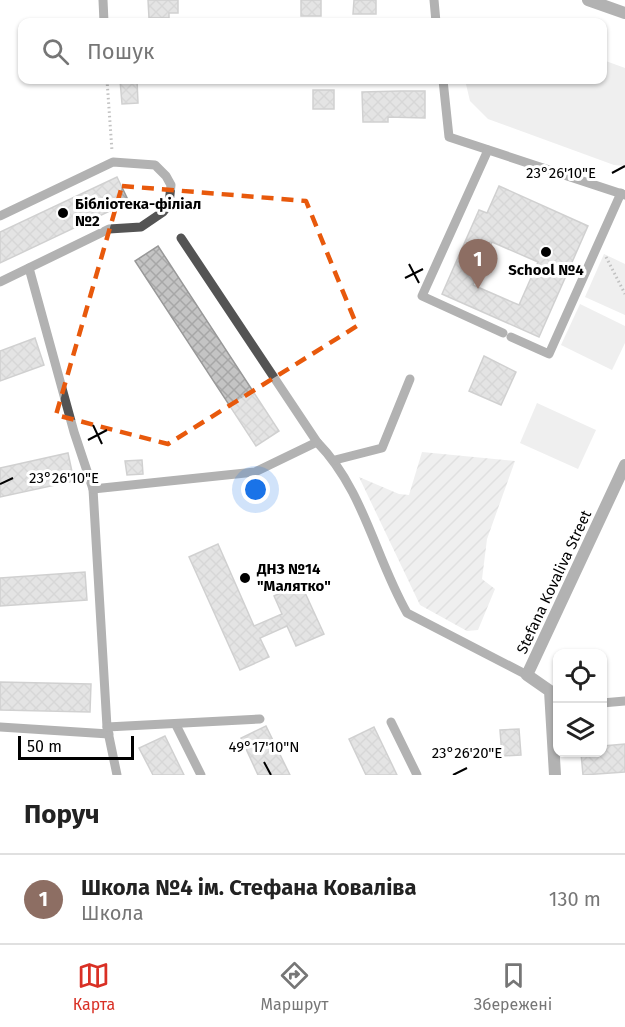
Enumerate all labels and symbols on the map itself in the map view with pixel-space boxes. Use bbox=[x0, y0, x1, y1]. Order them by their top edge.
text: 23°26'10"E bbox=[526, 164, 596, 182]
place label: Бібліотека-філіал №2 bbox=[75, 195, 201, 230]
marker: Бібліотека-філіал №2 bbox=[56, 206, 70, 220]
pin: 1 bbox=[458, 240, 498, 289]
marker: School №4 bbox=[539, 245, 553, 259]
place label: School №4 bbox=[508, 261, 584, 279]
text: 23°26'10"E bbox=[29, 469, 99, 487]
your location bbox=[241, 475, 270, 504]
street label: Stefana Kovaliva Street bbox=[513, 507, 595, 657]
place label: ДНЗ №14 "Малятко" bbox=[256, 560, 331, 595]
marker: ДНЗ №14 "Малятко" bbox=[238, 571, 252, 585]
scale bar bbox=[18, 733, 134, 760]
text: 49°17'10"N bbox=[229, 738, 299, 756]
text: 23°26'20"E bbox=[432, 744, 502, 762]

